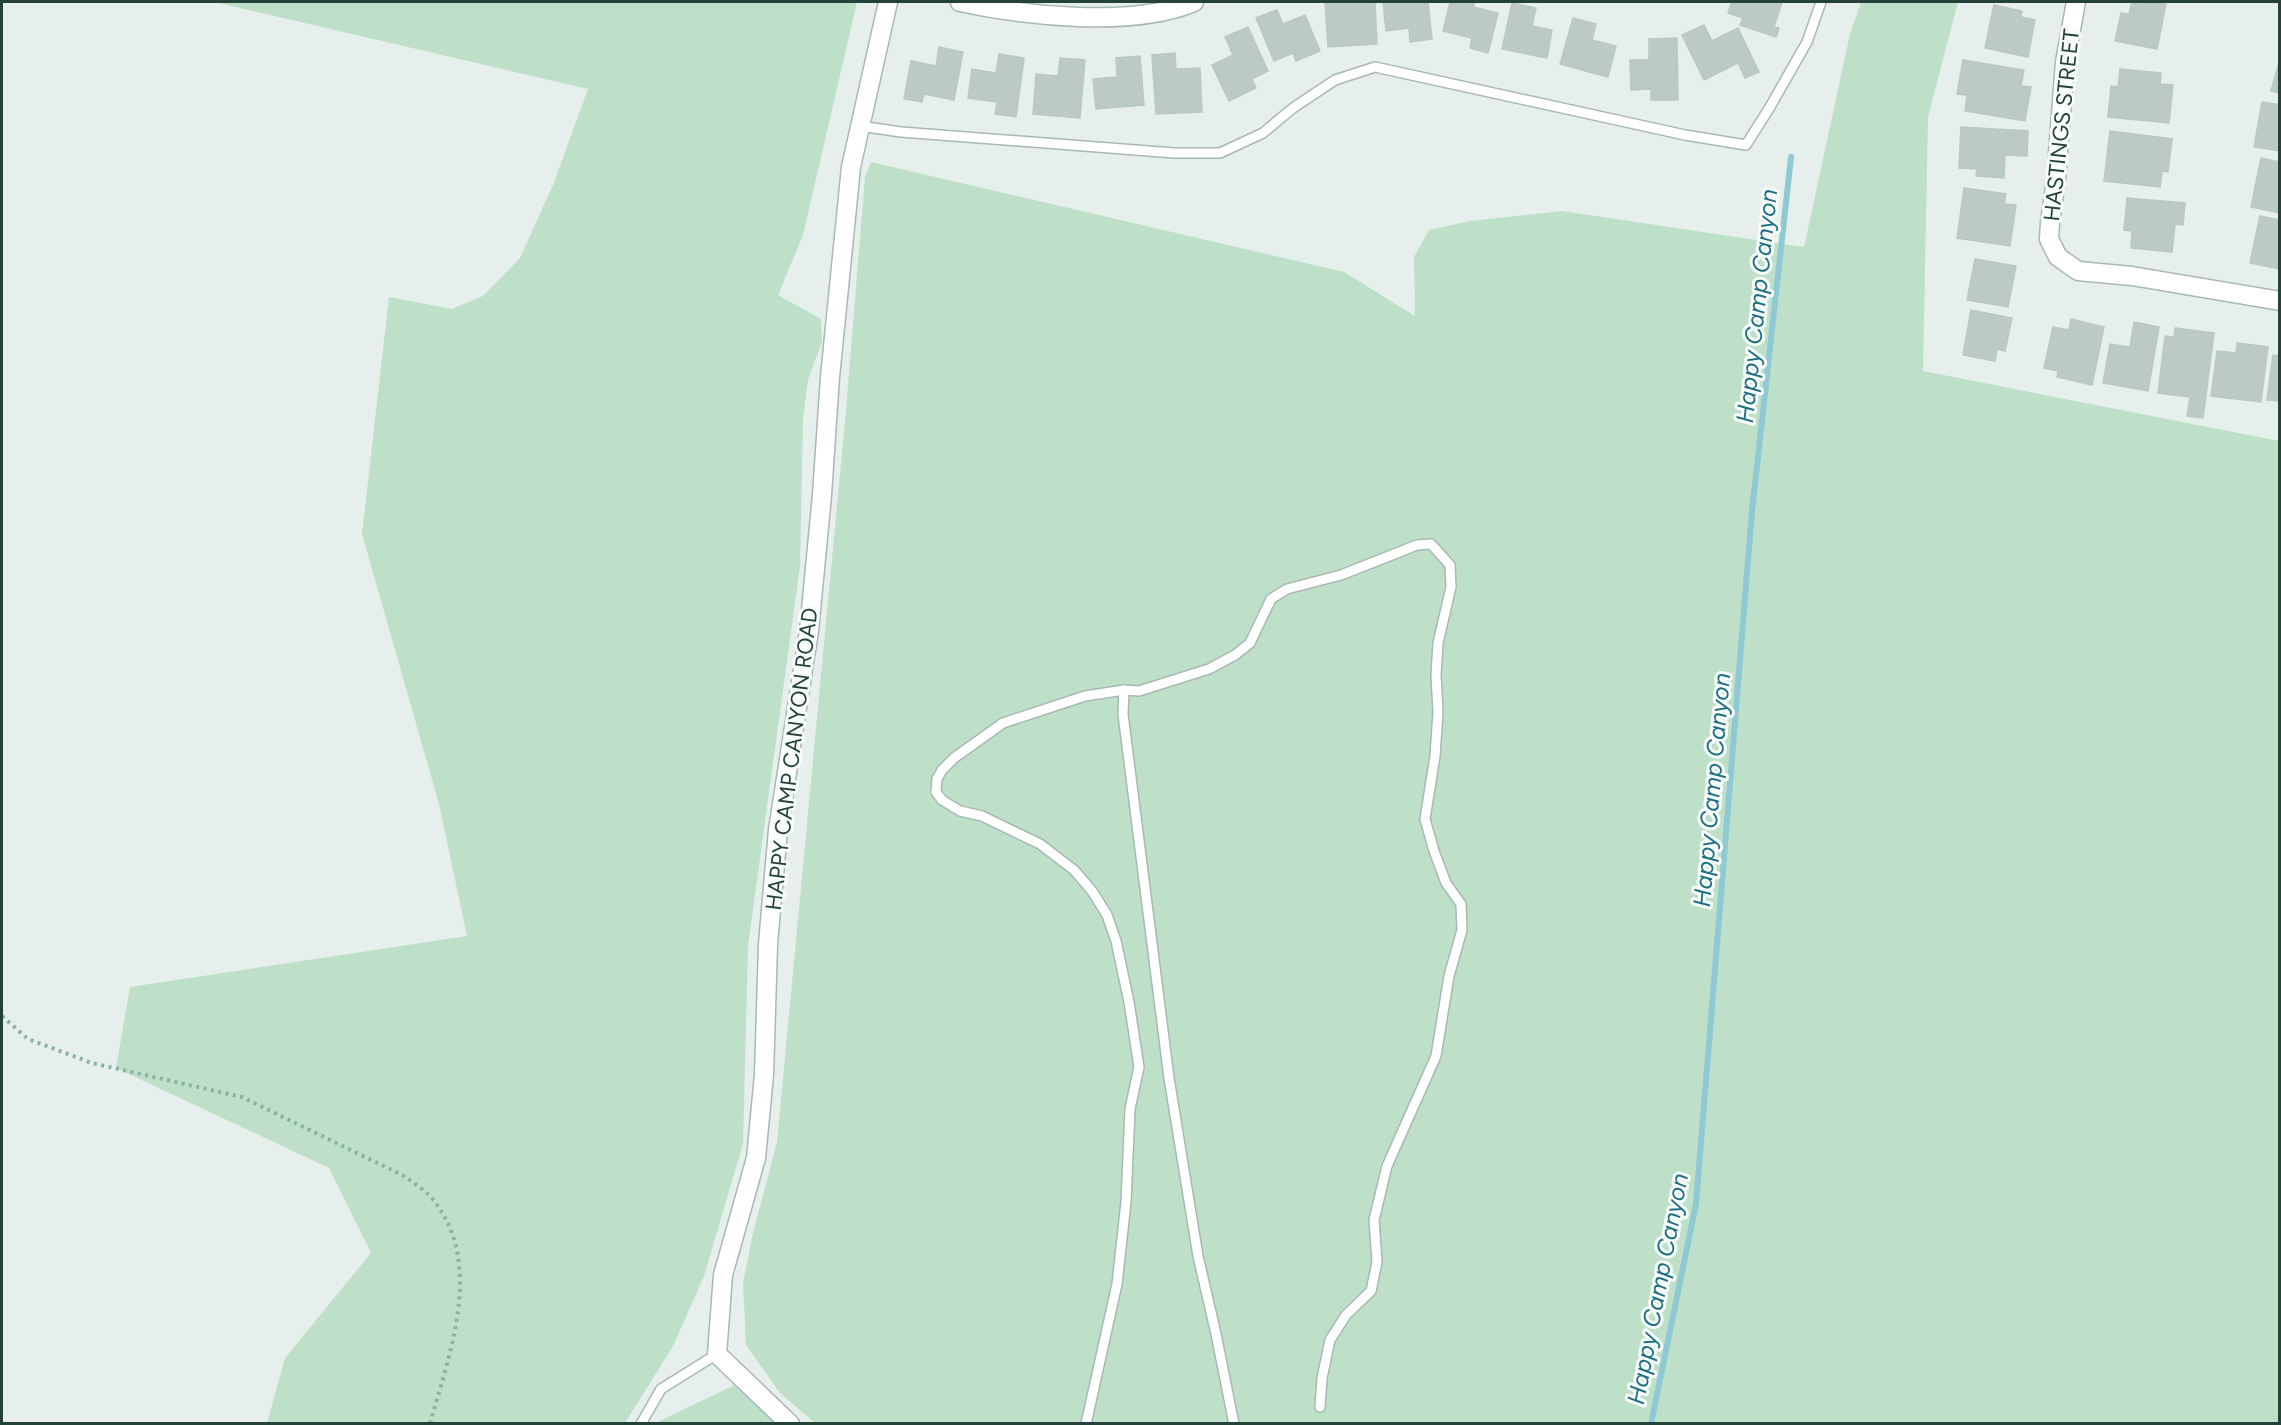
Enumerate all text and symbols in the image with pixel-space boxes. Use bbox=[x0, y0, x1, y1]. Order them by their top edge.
street label: HASTINGS STREET bbox=[2038, 27, 2085, 223]
water label: Happy Camp Canyon bbox=[1730, 188, 1783, 424]
street label: HAPPY CAMP CANYON ROAD bbox=[760, 606, 823, 912]
water label: Happy Camp Canyon bbox=[1687, 672, 1736, 908]
water label: Happy Camp Canyon bbox=[1621, 1171, 1694, 1407]

